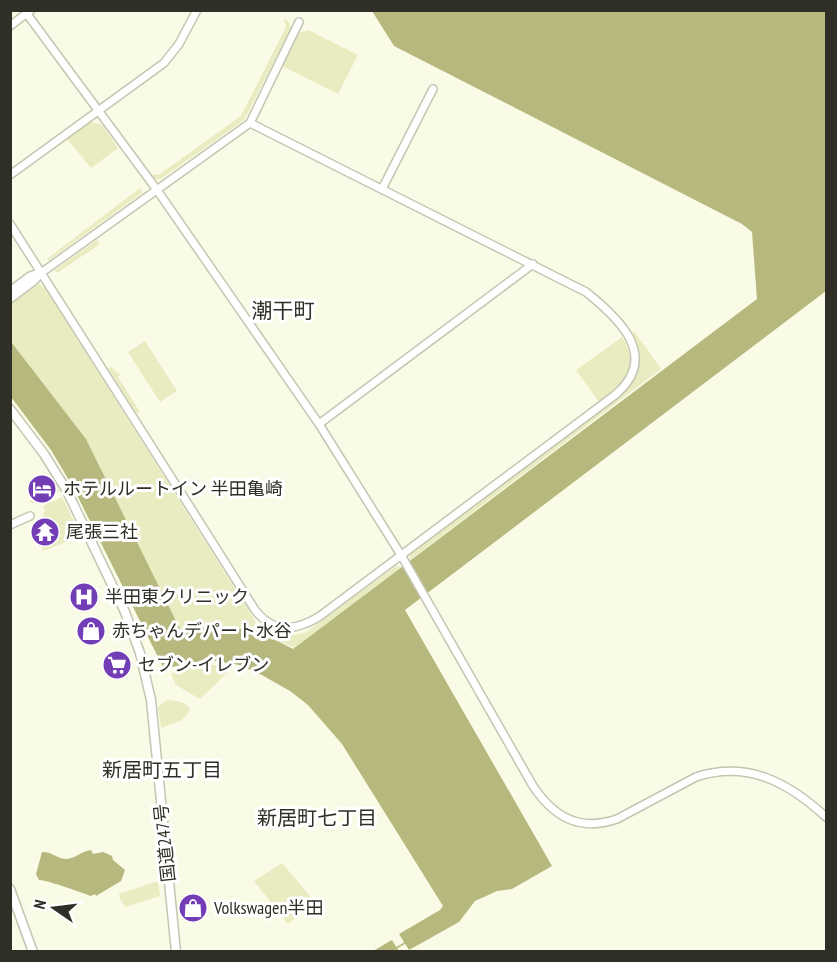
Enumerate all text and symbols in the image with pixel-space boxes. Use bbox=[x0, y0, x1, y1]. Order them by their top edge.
district label: 潮干町 bbox=[252, 297, 315, 324]
hotel icon: ホテルルートイン 半田亀崎 bbox=[26, 473, 58, 505]
place label: ホテルルートイン 半田亀崎 bbox=[63, 477, 283, 500]
temple icon: 尾張三社 bbox=[29, 516, 61, 548]
place label: 尾張三社 bbox=[66, 520, 138, 543]
hospital icon: 半田東クリニック bbox=[68, 581, 100, 613]
place label: 半田東クリニック bbox=[105, 585, 249, 608]
shop icon: 赤ちゃんデパート水谷 bbox=[75, 615, 107, 647]
place label: 赤ちゃんデパート水谷 bbox=[112, 619, 292, 642]
supermarket icon: セブン-イレブン bbox=[101, 649, 133, 681]
place label: セブン-イレブン bbox=[138, 653, 269, 676]
district label: 新居町五丁目 bbox=[102, 757, 222, 783]
street label: 国道247号 bbox=[149, 803, 180, 883]
district label: 新居町七丁目 bbox=[257, 805, 377, 831]
north arrow bbox=[24, 878, 84, 938]
shop icon: Volkswagen半田 bbox=[177, 892, 209, 924]
place label: Volkswagen半田 bbox=[213, 896, 323, 919]
text: N bbox=[29, 898, 50, 911]

